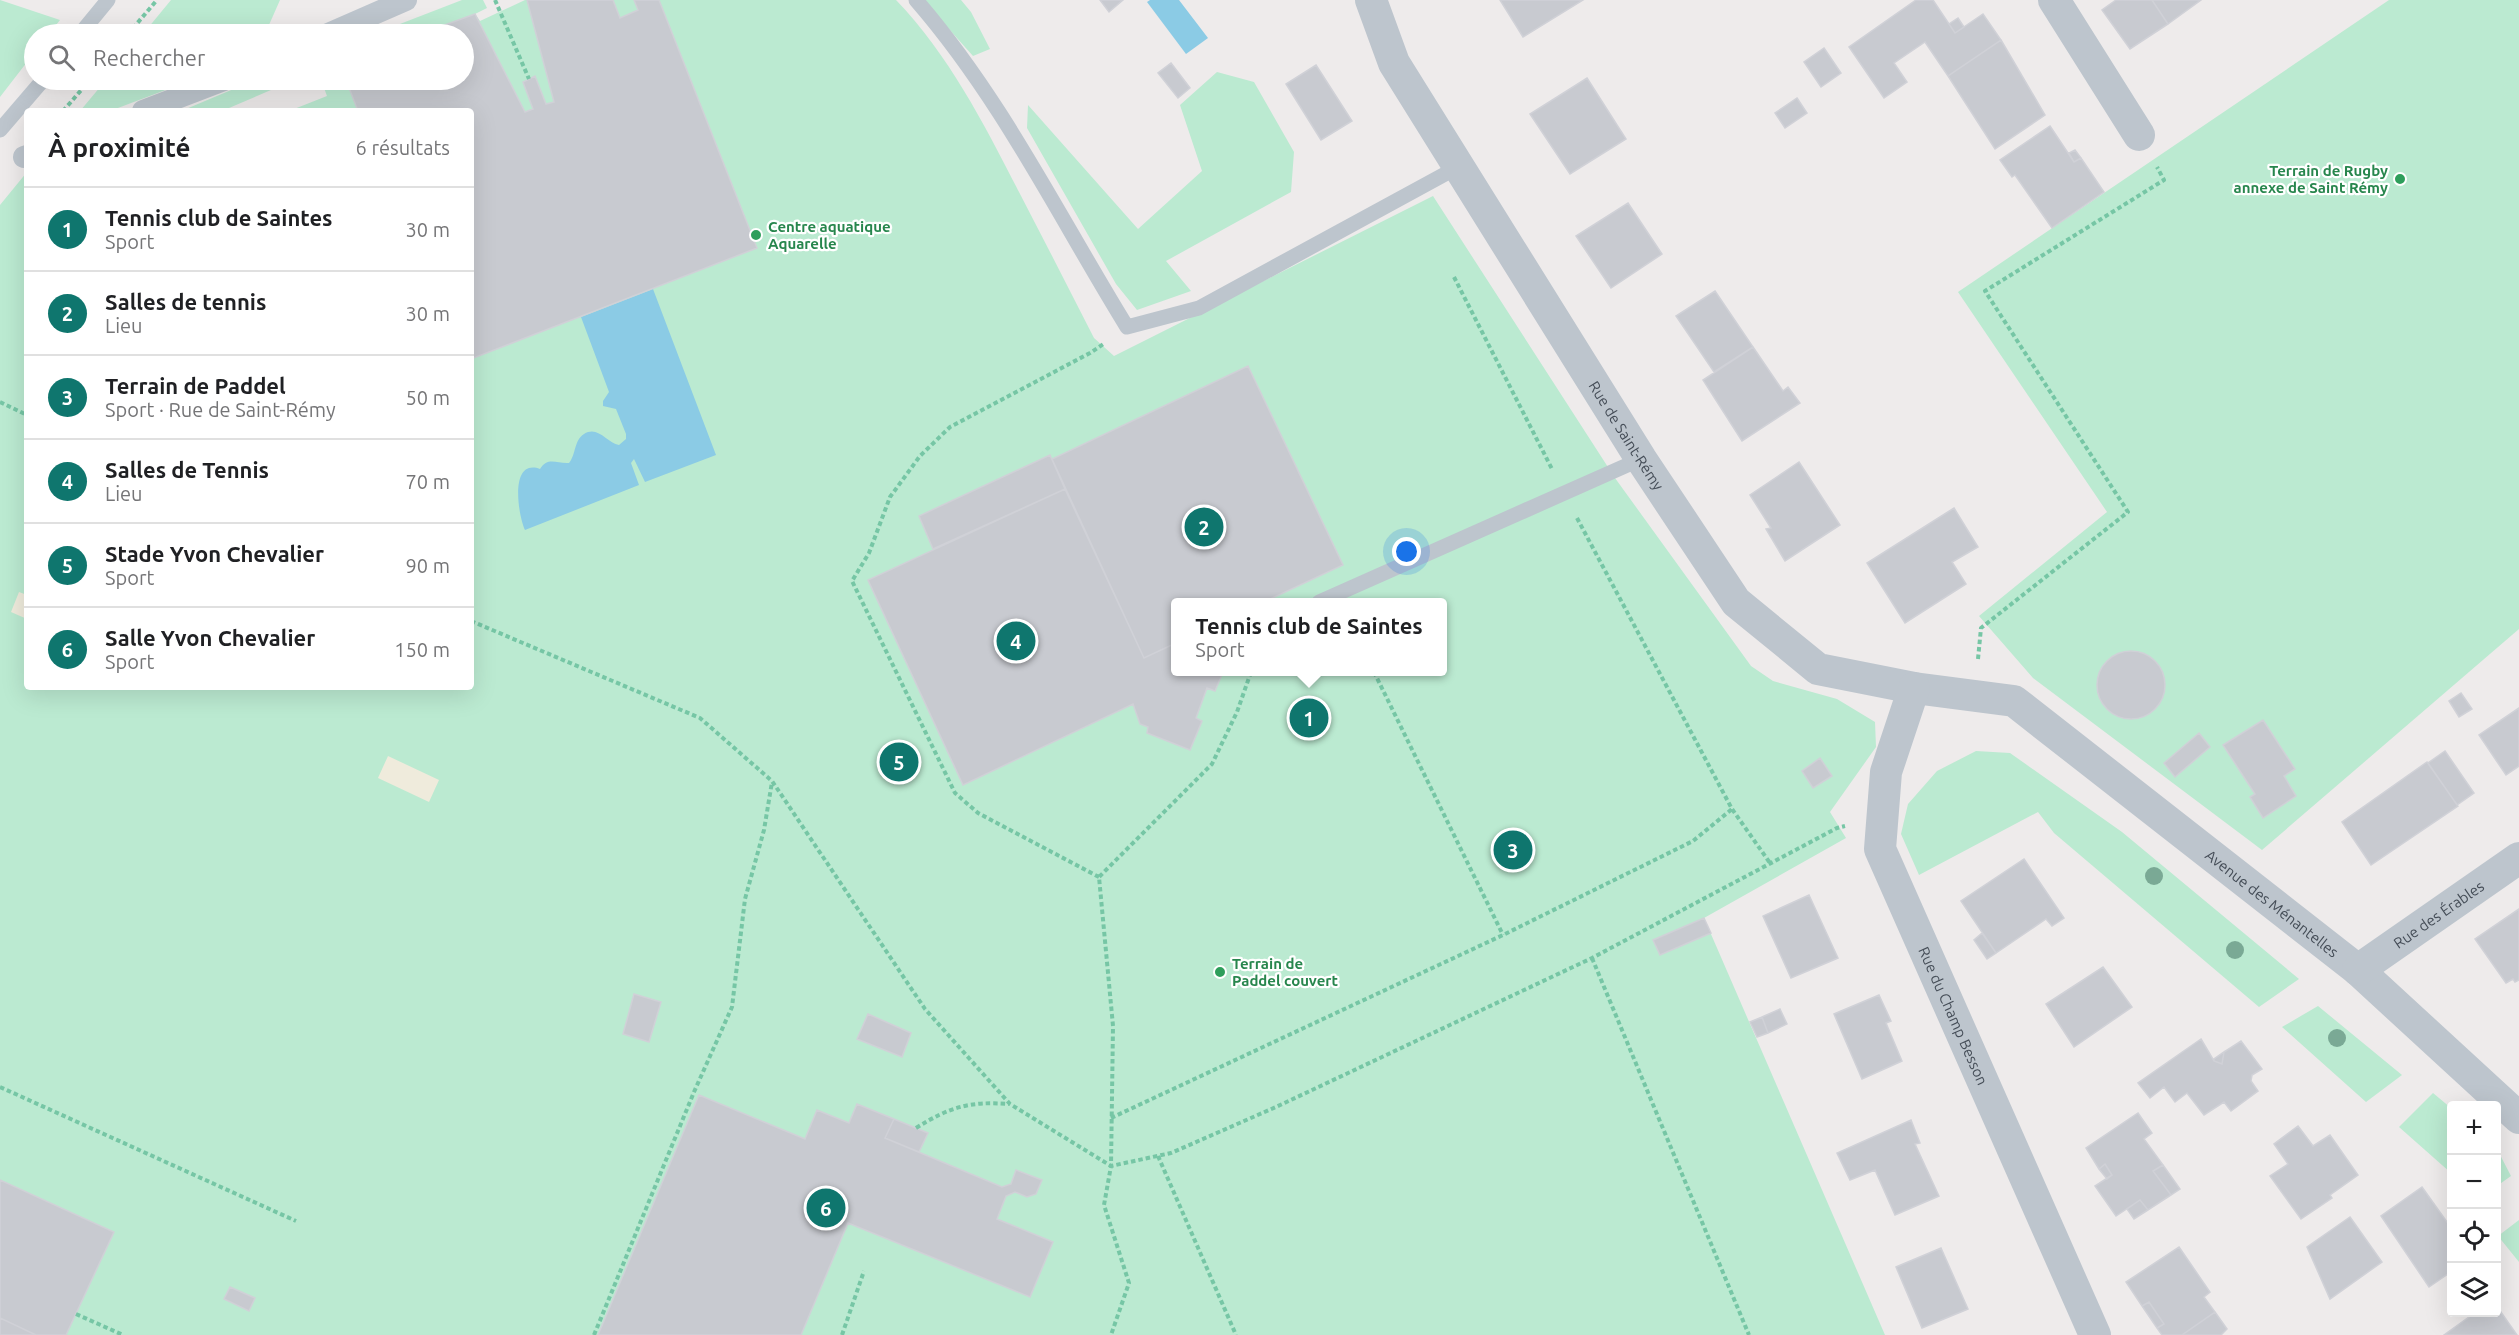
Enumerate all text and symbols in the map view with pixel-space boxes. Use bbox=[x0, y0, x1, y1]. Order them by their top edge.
search box bbox=[24, 24, 474, 90]
icon: search bbox=[45, 41, 78, 74]
text: Rechercher bbox=[93, 45, 205, 70]
text: À proximité bbox=[48, 133, 190, 162]
text: 6 résultats bbox=[356, 136, 450, 159]
place label: Terrain de Rugby annexe de Saint Rémy bbox=[2234, 162, 2388, 196]
marker: Terrain de Rugby annexe de Saint Rémy bbox=[2393, 172, 2407, 186]
text: Tennis club de Saintes bbox=[105, 205, 332, 230]
text: 1 bbox=[62, 218, 73, 241]
text: 30 m bbox=[406, 218, 450, 241]
place label: Centre aquatique Aquarelle bbox=[768, 218, 891, 252]
marker: Centre aquatique Aquarelle bbox=[749, 228, 763, 242]
text: Sport bbox=[105, 230, 154, 253]
text: Salles de tennis bbox=[105, 289, 266, 314]
text: 2 bbox=[62, 302, 73, 325]
text: 30 m bbox=[406, 302, 450, 325]
text: Lieu bbox=[105, 314, 143, 337]
text: Terrain de Paddel bbox=[105, 373, 286, 398]
street label: Rue de Saint-Rémy bbox=[1586, 378, 1667, 493]
text: 3 bbox=[62, 386, 73, 409]
text: 50 m bbox=[406, 386, 450, 409]
text: Sport · Rue de Saint-Rémy bbox=[105, 398, 336, 421]
text: Salles de Tennis bbox=[105, 457, 269, 482]
text: 4 bbox=[62, 470, 73, 493]
text: 70 m bbox=[406, 470, 450, 493]
text: Lieu bbox=[105, 482, 143, 505]
pin: 2 bbox=[1184, 504, 1224, 550]
your location bbox=[1392, 537, 1421, 566]
text: Stade Yvon Chevalier bbox=[105, 541, 324, 566]
text: 5 bbox=[62, 554, 73, 577]
text: 90 m bbox=[406, 554, 450, 577]
text: Sport bbox=[105, 566, 154, 589]
popup bbox=[1171, 598, 1447, 676]
text: Tennis club de Saintes bbox=[1195, 613, 1423, 638]
pin: 4 bbox=[996, 618, 1036, 664]
text: Salle Yvon Chevalier bbox=[105, 625, 315, 650]
text: 6 bbox=[62, 638, 73, 661]
text: 150 m bbox=[394, 638, 450, 661]
text: Sport bbox=[1195, 638, 1245, 661]
text: Sport bbox=[105, 650, 154, 673]
pin: 1 bbox=[1290, 696, 1328, 740]
pin: 5 bbox=[880, 740, 918, 784]
pin: 3 bbox=[1494, 828, 1532, 872]
street label: Avenue des Ménantelles bbox=[2202, 846, 2342, 960]
street label: Rue des Érables bbox=[2390, 877, 2487, 951]
street label: Rue du Champ Besson bbox=[1916, 944, 1992, 1087]
place label: Terrain de Paddel couvert bbox=[1232, 955, 1338, 989]
marker: Terrain de Paddel couvert bbox=[1213, 965, 1227, 979]
map controls bbox=[2447, 1101, 2501, 1317]
button: + bbox=[2447, 1101, 2501, 1155]
button: − bbox=[2447, 1155, 2501, 1209]
pin: 6 bbox=[806, 1186, 846, 1230]
button: locate bbox=[2447, 1209, 2501, 1263]
button: layers bbox=[2447, 1263, 2501, 1317]

